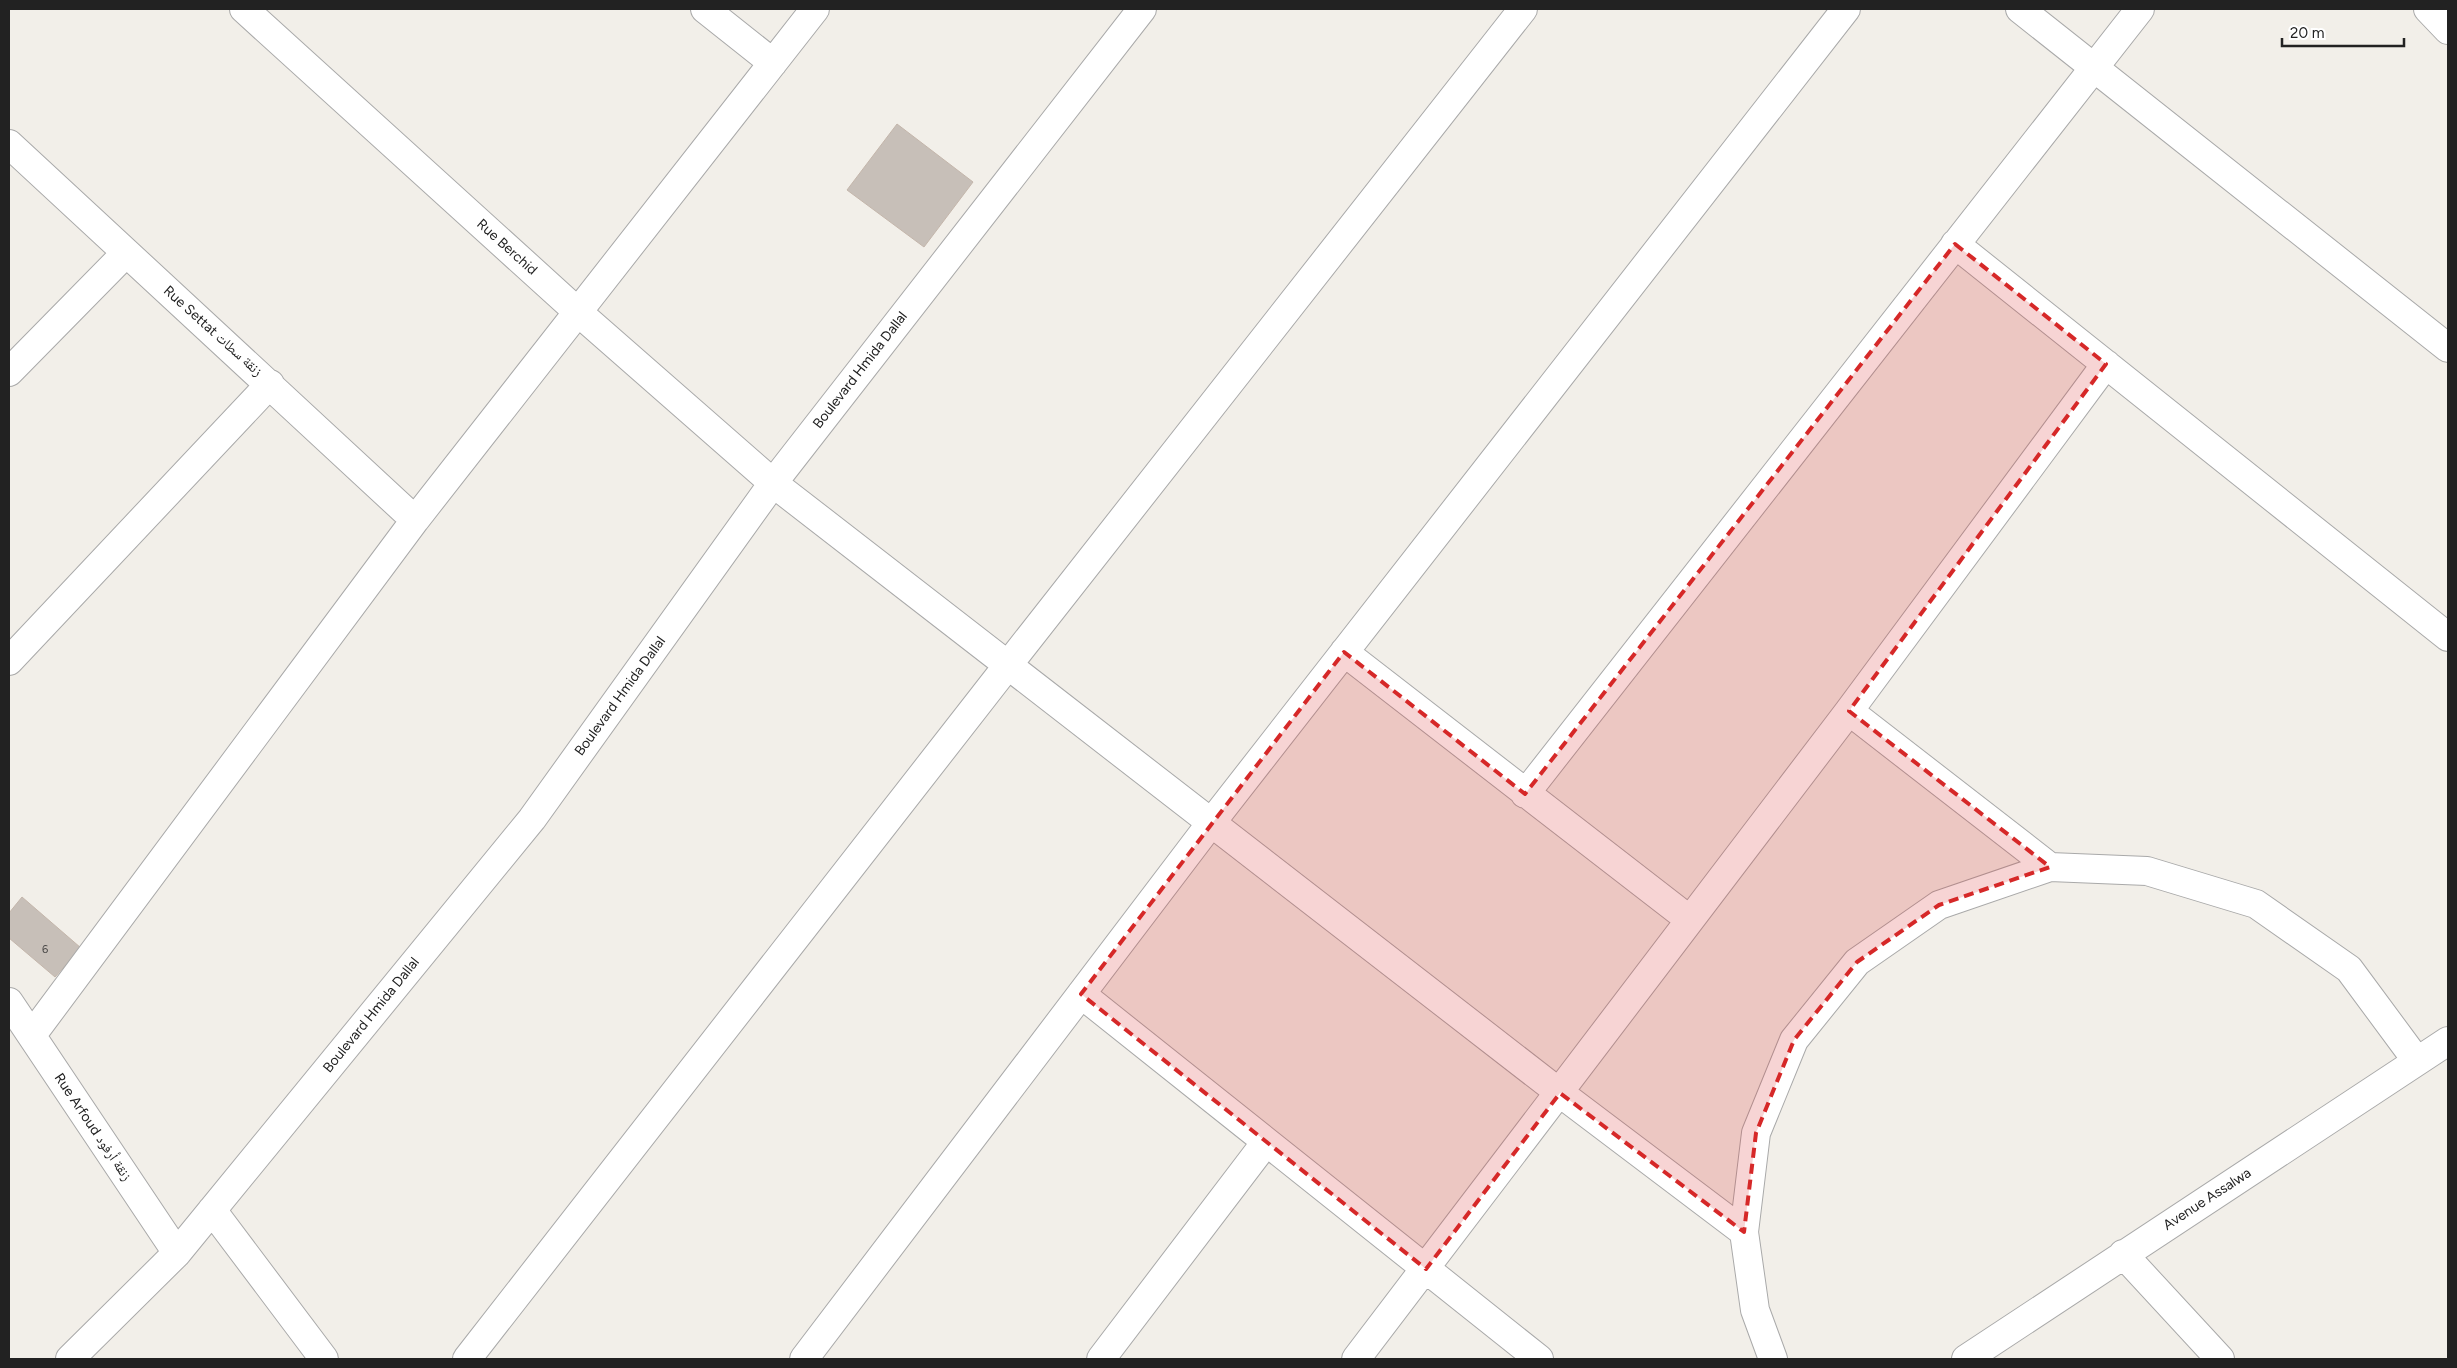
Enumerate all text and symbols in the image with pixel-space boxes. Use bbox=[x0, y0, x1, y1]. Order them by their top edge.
scale bar bbox=[2282, 15, 2404, 47]
text: 20 m bbox=[2290, 24, 2324, 42]
street label: Rue Berchid bbox=[473, 215, 541, 279]
street label: Rue Settat زنقة سطات bbox=[160, 282, 266, 380]
street label: Boulevard Hmida Dallal bbox=[809, 308, 911, 432]
street label: Boulevard Hmida Dallal bbox=[571, 633, 669, 759]
house number: 6 bbox=[42, 943, 48, 956]
street label: Boulevard Hmida Dallal bbox=[319, 954, 423, 1076]
street label: Rue Arfoud زنقة أرفود bbox=[51, 1070, 135, 1184]
street label: Avenue Assalwa bbox=[2160, 1164, 2254, 1234]

